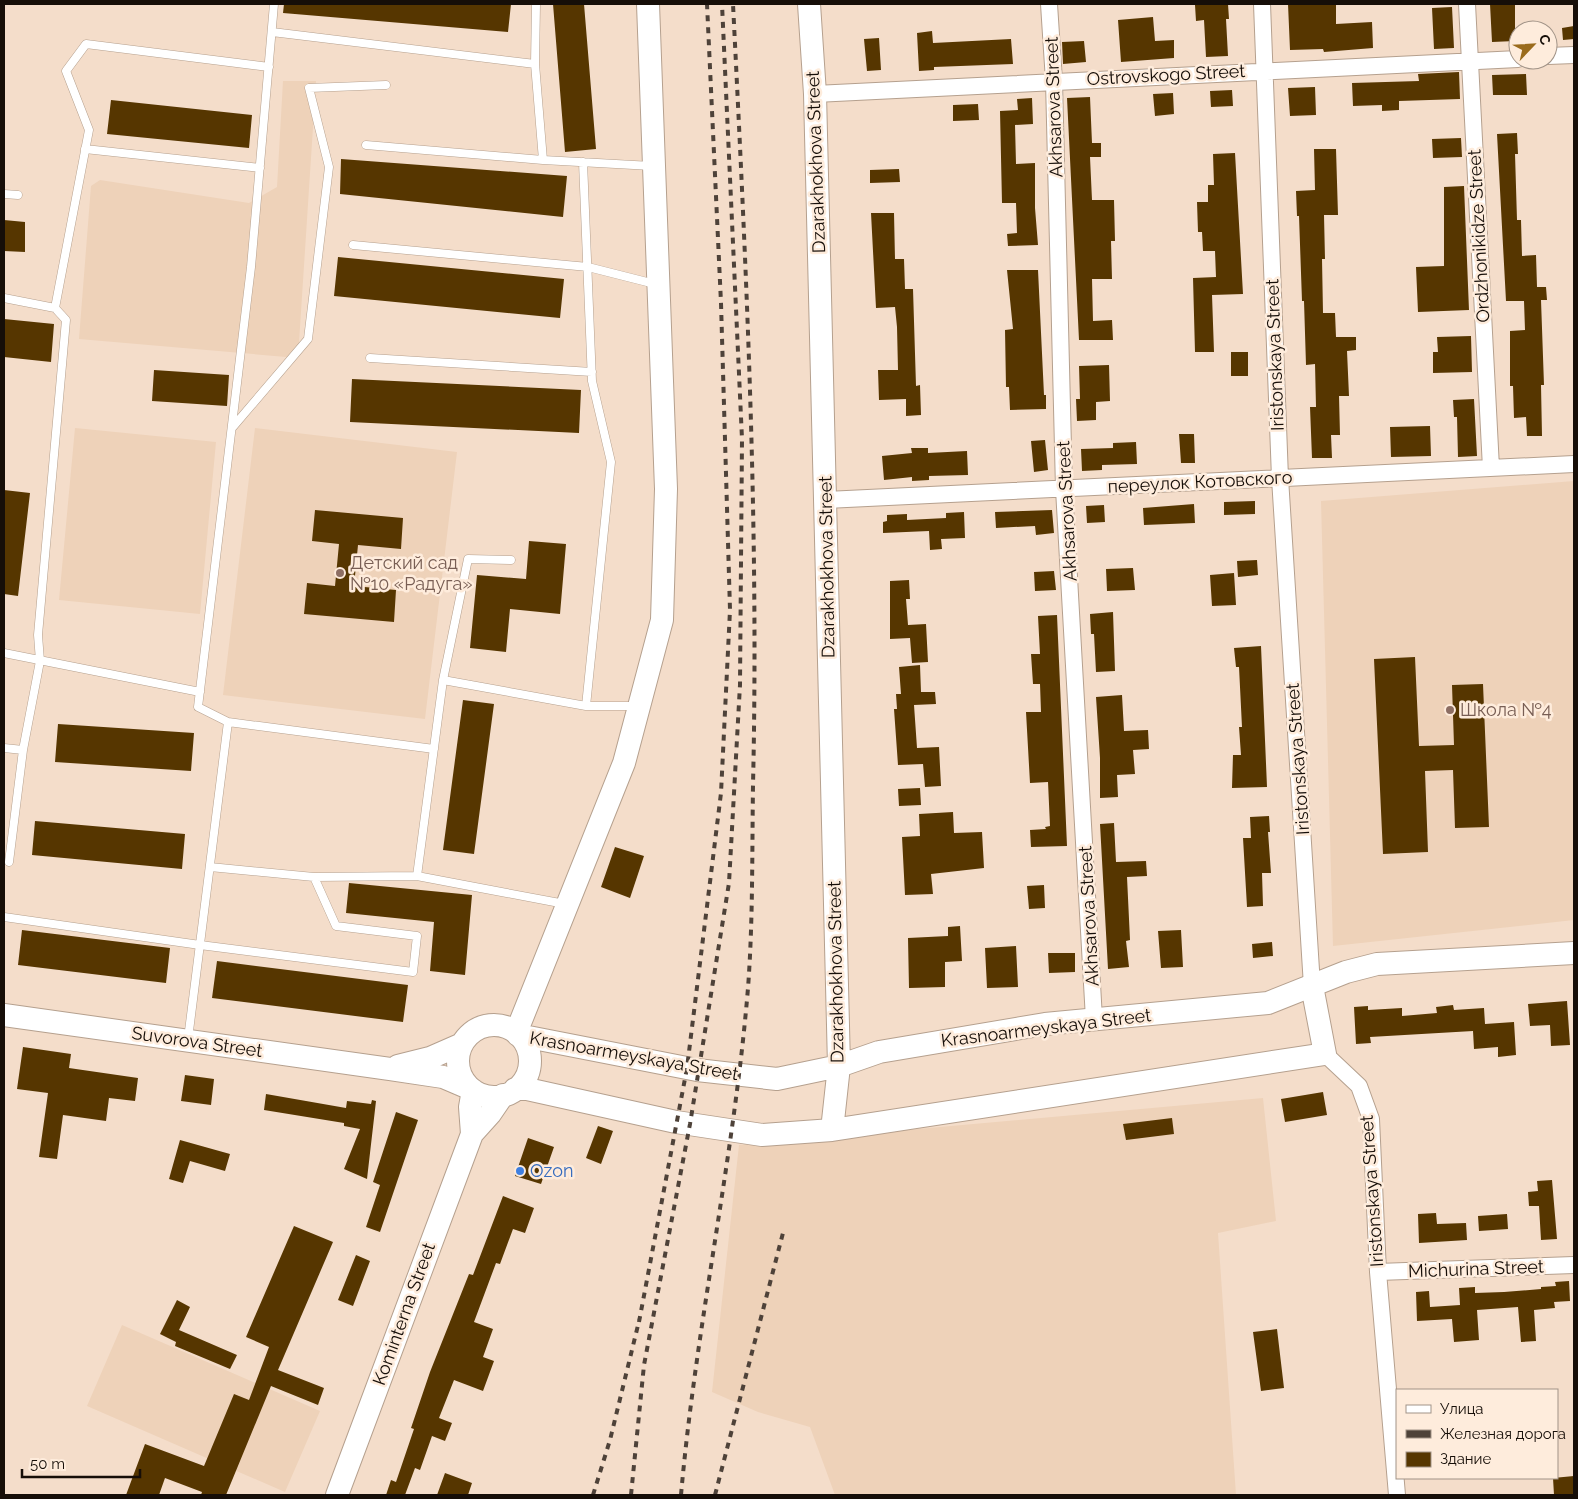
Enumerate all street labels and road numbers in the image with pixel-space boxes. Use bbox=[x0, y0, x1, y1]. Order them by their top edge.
street label: Akhsarova Street bbox=[1041, 36, 1066, 178]
street label: Ostrovskogo Street bbox=[1086, 60, 1246, 89]
street label: Dzarakhokhova Street bbox=[802, 70, 829, 254]
street label: Ordzhonikidze Street bbox=[1463, 149, 1494, 323]
street label: Iristonskaya Street bbox=[1261, 279, 1288, 431]
street label: Akhsarova Street bbox=[1052, 440, 1081, 582]
street label: переулок Котовского bbox=[1107, 466, 1293, 497]
street label: Dzarakhokhova Street bbox=[814, 476, 839, 658]
street label: Iristonskaya Street bbox=[1282, 682, 1313, 836]
street label: Akhsarova Street bbox=[1074, 845, 1103, 987]
street label: Dzarakhokhova Street bbox=[823, 881, 848, 1063]
street label: Krasnoarmeyskaya Street bbox=[940, 1004, 1152, 1051]
street label: Suvorova Street bbox=[130, 1022, 264, 1061]
street label: Krasnoarmeyskaya Street bbox=[528, 1027, 740, 1084]
street label: Iristonskaya Street bbox=[1356, 1114, 1387, 1268]
street label: Kominterna Street bbox=[368, 1240, 439, 1388]
street label: Michurina Street bbox=[1408, 1256, 1544, 1281]

